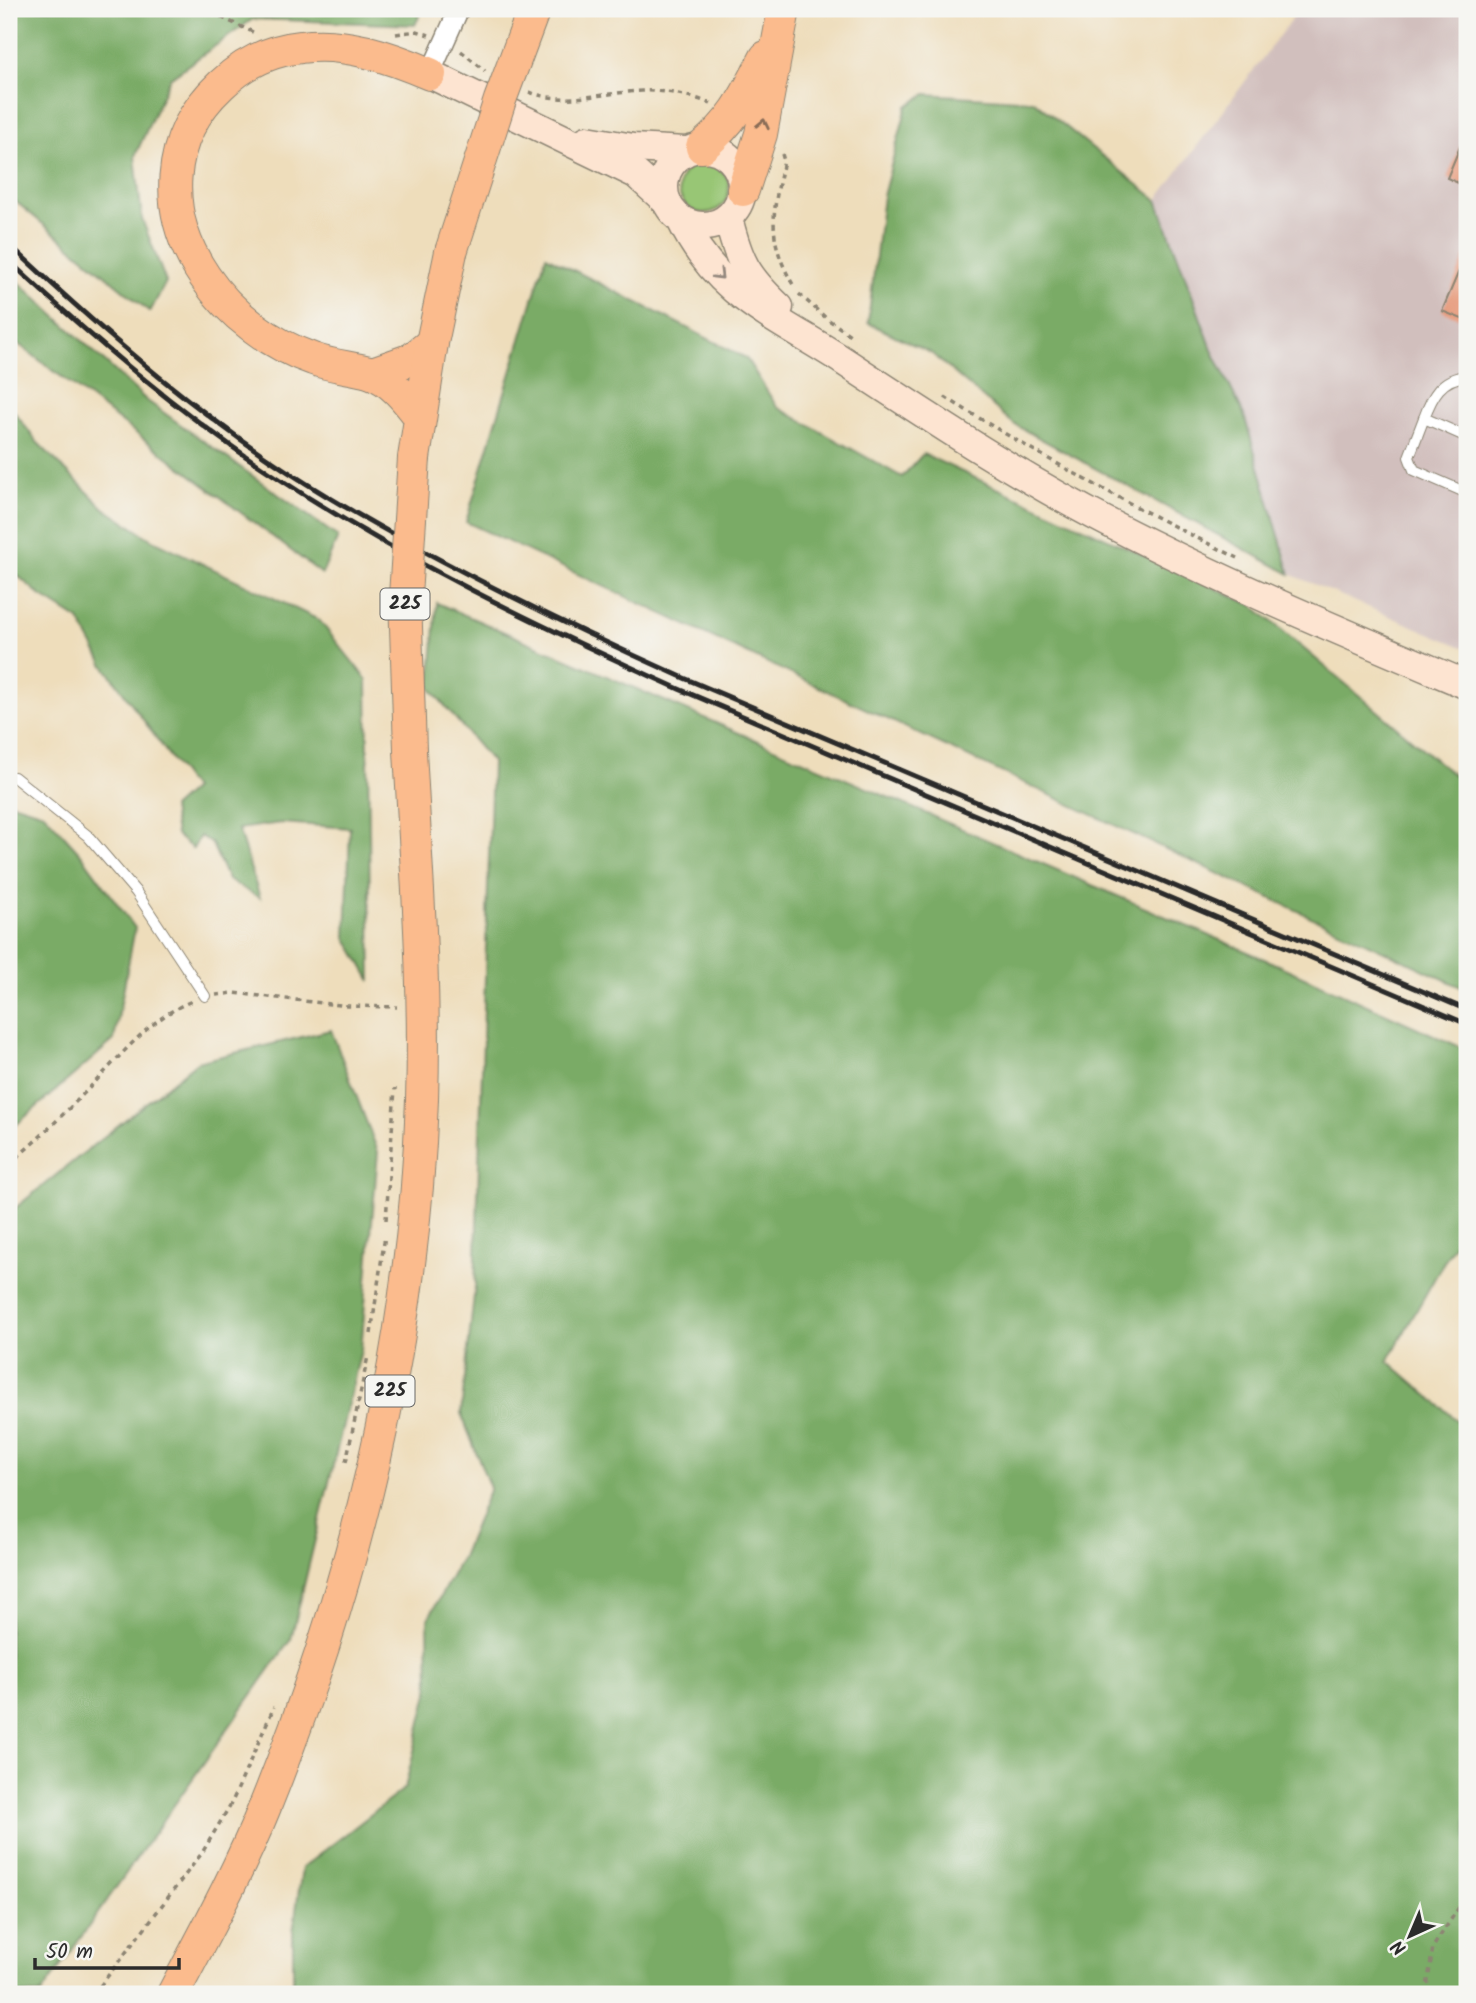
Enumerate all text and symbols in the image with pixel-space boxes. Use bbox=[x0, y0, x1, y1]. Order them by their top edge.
one-way arrow bbox=[754, 118, 769, 130]
one-way arrow bbox=[711, 267, 724, 280]
road number: 225 bbox=[380, 589, 430, 620]
road number: 225 bbox=[366, 1376, 414, 1406]
north arrow bbox=[1374, 1902, 1444, 1972]
scale bar bbox=[35, 1926, 178, 1970]
text: N bbox=[1385, 1932, 1414, 1962]
text: 50 m bbox=[46, 1936, 93, 1969]

